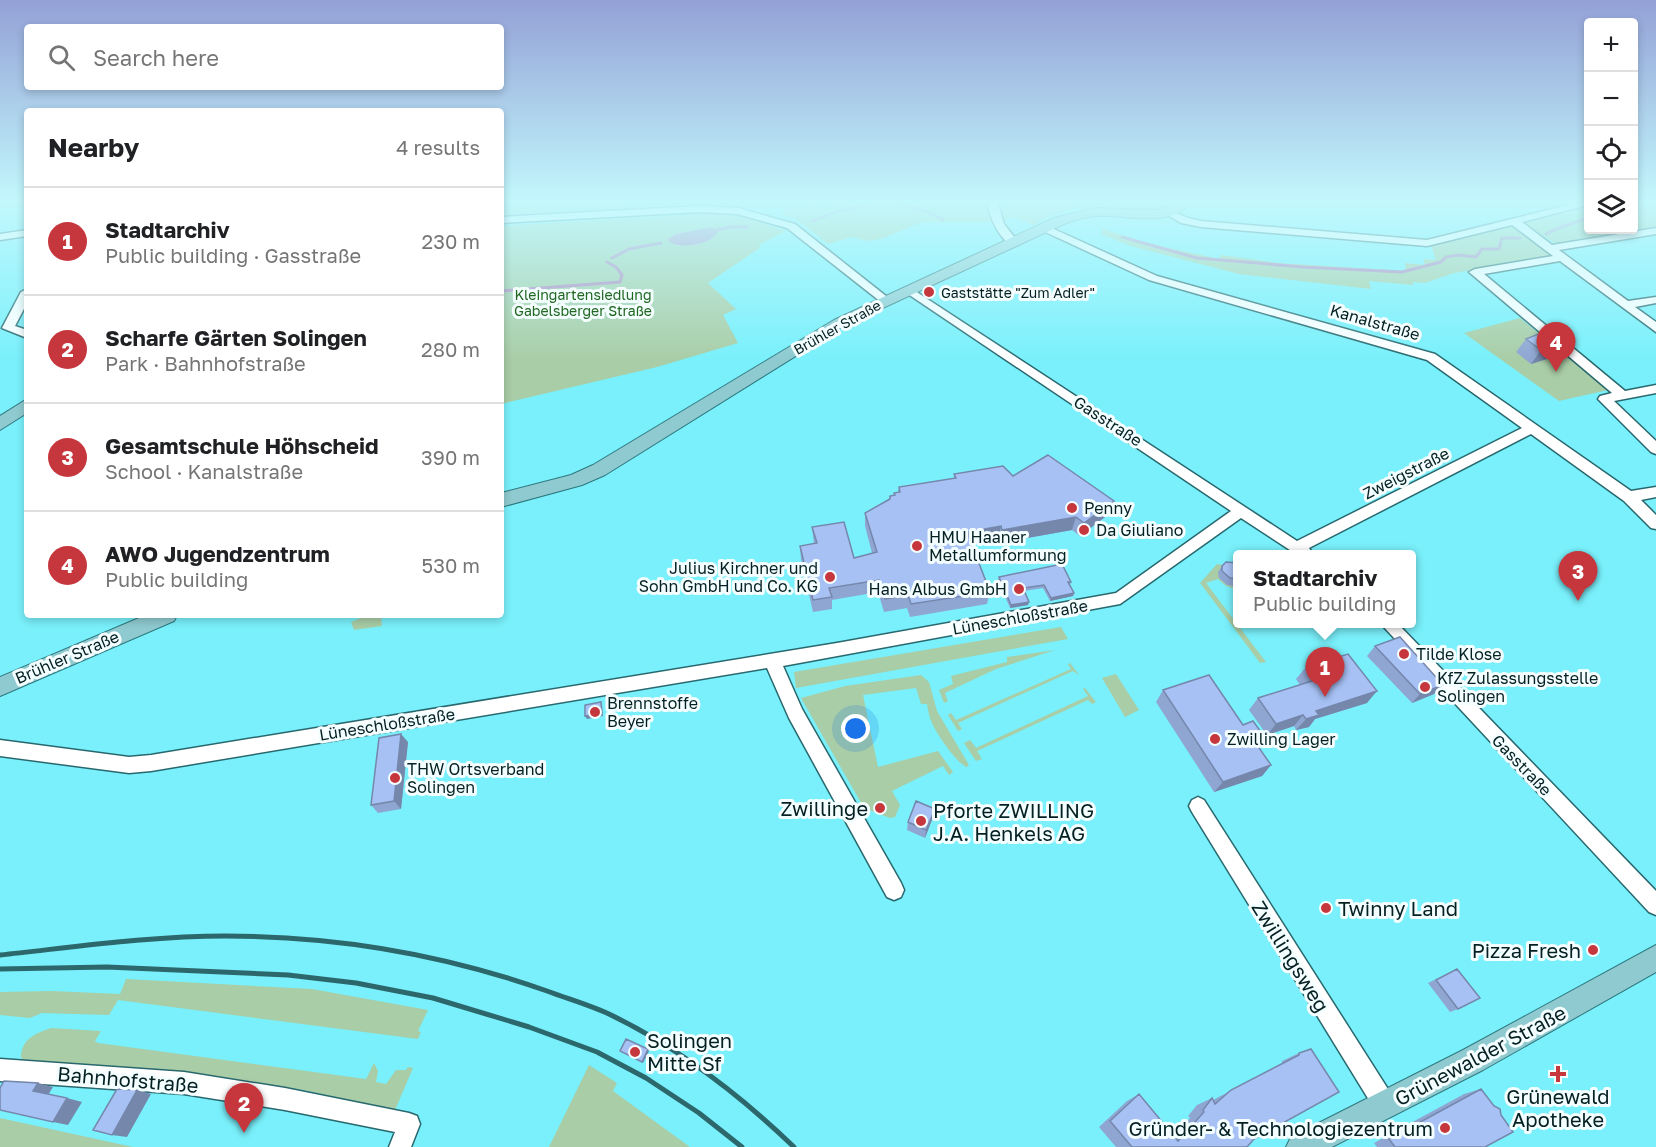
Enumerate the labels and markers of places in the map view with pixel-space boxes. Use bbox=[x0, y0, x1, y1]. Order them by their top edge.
place label: Gaststätte "Zum Adler" bbox=[941, 284, 1095, 301]
marker: Gaststätte "Zum Adler" bbox=[922, 285, 936, 299]
pin: 4 bbox=[1536, 322, 1576, 372]
place label: Penny bbox=[1084, 498, 1132, 518]
marker: Penny bbox=[1065, 501, 1079, 515]
place label: Da Giuliano bbox=[1096, 520, 1183, 540]
marker: Da Giuliano bbox=[1077, 523, 1091, 537]
place label: HMU Haaner Metallumformung bbox=[929, 527, 1067, 565]
marker: HMU Haaner Metallumformung bbox=[910, 539, 924, 553]
pin: 3 bbox=[1558, 552, 1598, 601]
place label: Julius Kirchner und Sohn GmbH und Co. KG bbox=[639, 558, 818, 596]
marker: Julius Kirchner und Sohn GmbH und Co. KG bbox=[823, 570, 837, 584]
place label: Hans Albus GmbH bbox=[869, 579, 1007, 599]
marker: Hans Albus GmbH bbox=[1012, 582, 1026, 596]
place label: Tilde Klose bbox=[1416, 644, 1502, 664]
marker: Tilde Klose bbox=[1397, 647, 1411, 661]
pin: 1 bbox=[1306, 648, 1344, 697]
place label: KfZ Zulassungsstelle Solingen bbox=[1437, 668, 1598, 706]
marker: KfZ Zulassungsstelle Solingen bbox=[1418, 680, 1432, 694]
place label: Brennstoffe Beyer bbox=[607, 693, 698, 731]
marker: Brennstoffe Beyer bbox=[588, 705, 602, 719]
place label: Zwilling Lager bbox=[1227, 729, 1335, 749]
marker: Zwilling Lager bbox=[1208, 732, 1222, 746]
place label: THW Ortsverband Solingen bbox=[407, 759, 544, 797]
marker: THW Ortsverband Solingen bbox=[388, 771, 402, 785]
place label: Zwillinge bbox=[780, 796, 868, 820]
place label: Pforte ZWILLING J.A. Henkels AG bbox=[933, 798, 1094, 845]
marker: Zwillinge bbox=[873, 801, 887, 815]
marker: Pforte ZWILLING J.A. Henkels AG bbox=[914, 814, 928, 828]
place label: Twinny Land bbox=[1338, 896, 1458, 920]
marker: Twinny Land bbox=[1319, 901, 1333, 915]
place label: Pizza Fresh bbox=[1472, 938, 1581, 962]
marker: Pizza Fresh bbox=[1586, 943, 1600, 957]
place label: Solingen Mitte Sf bbox=[647, 1028, 732, 1075]
marker: Solingen Mitte Sf bbox=[628, 1045, 642, 1059]
marker: Grünewald Apotheke bbox=[1551, 1067, 1565, 1081]
pin: 2 bbox=[224, 1084, 264, 1133]
place label: Grünewald Apotheke bbox=[1506, 1084, 1610, 1131]
place label: Gründer- & Technologiezentrum bbox=[1129, 1116, 1433, 1140]
marker: Gründer- & Technologiezentrum bbox=[1438, 1121, 1452, 1135]

